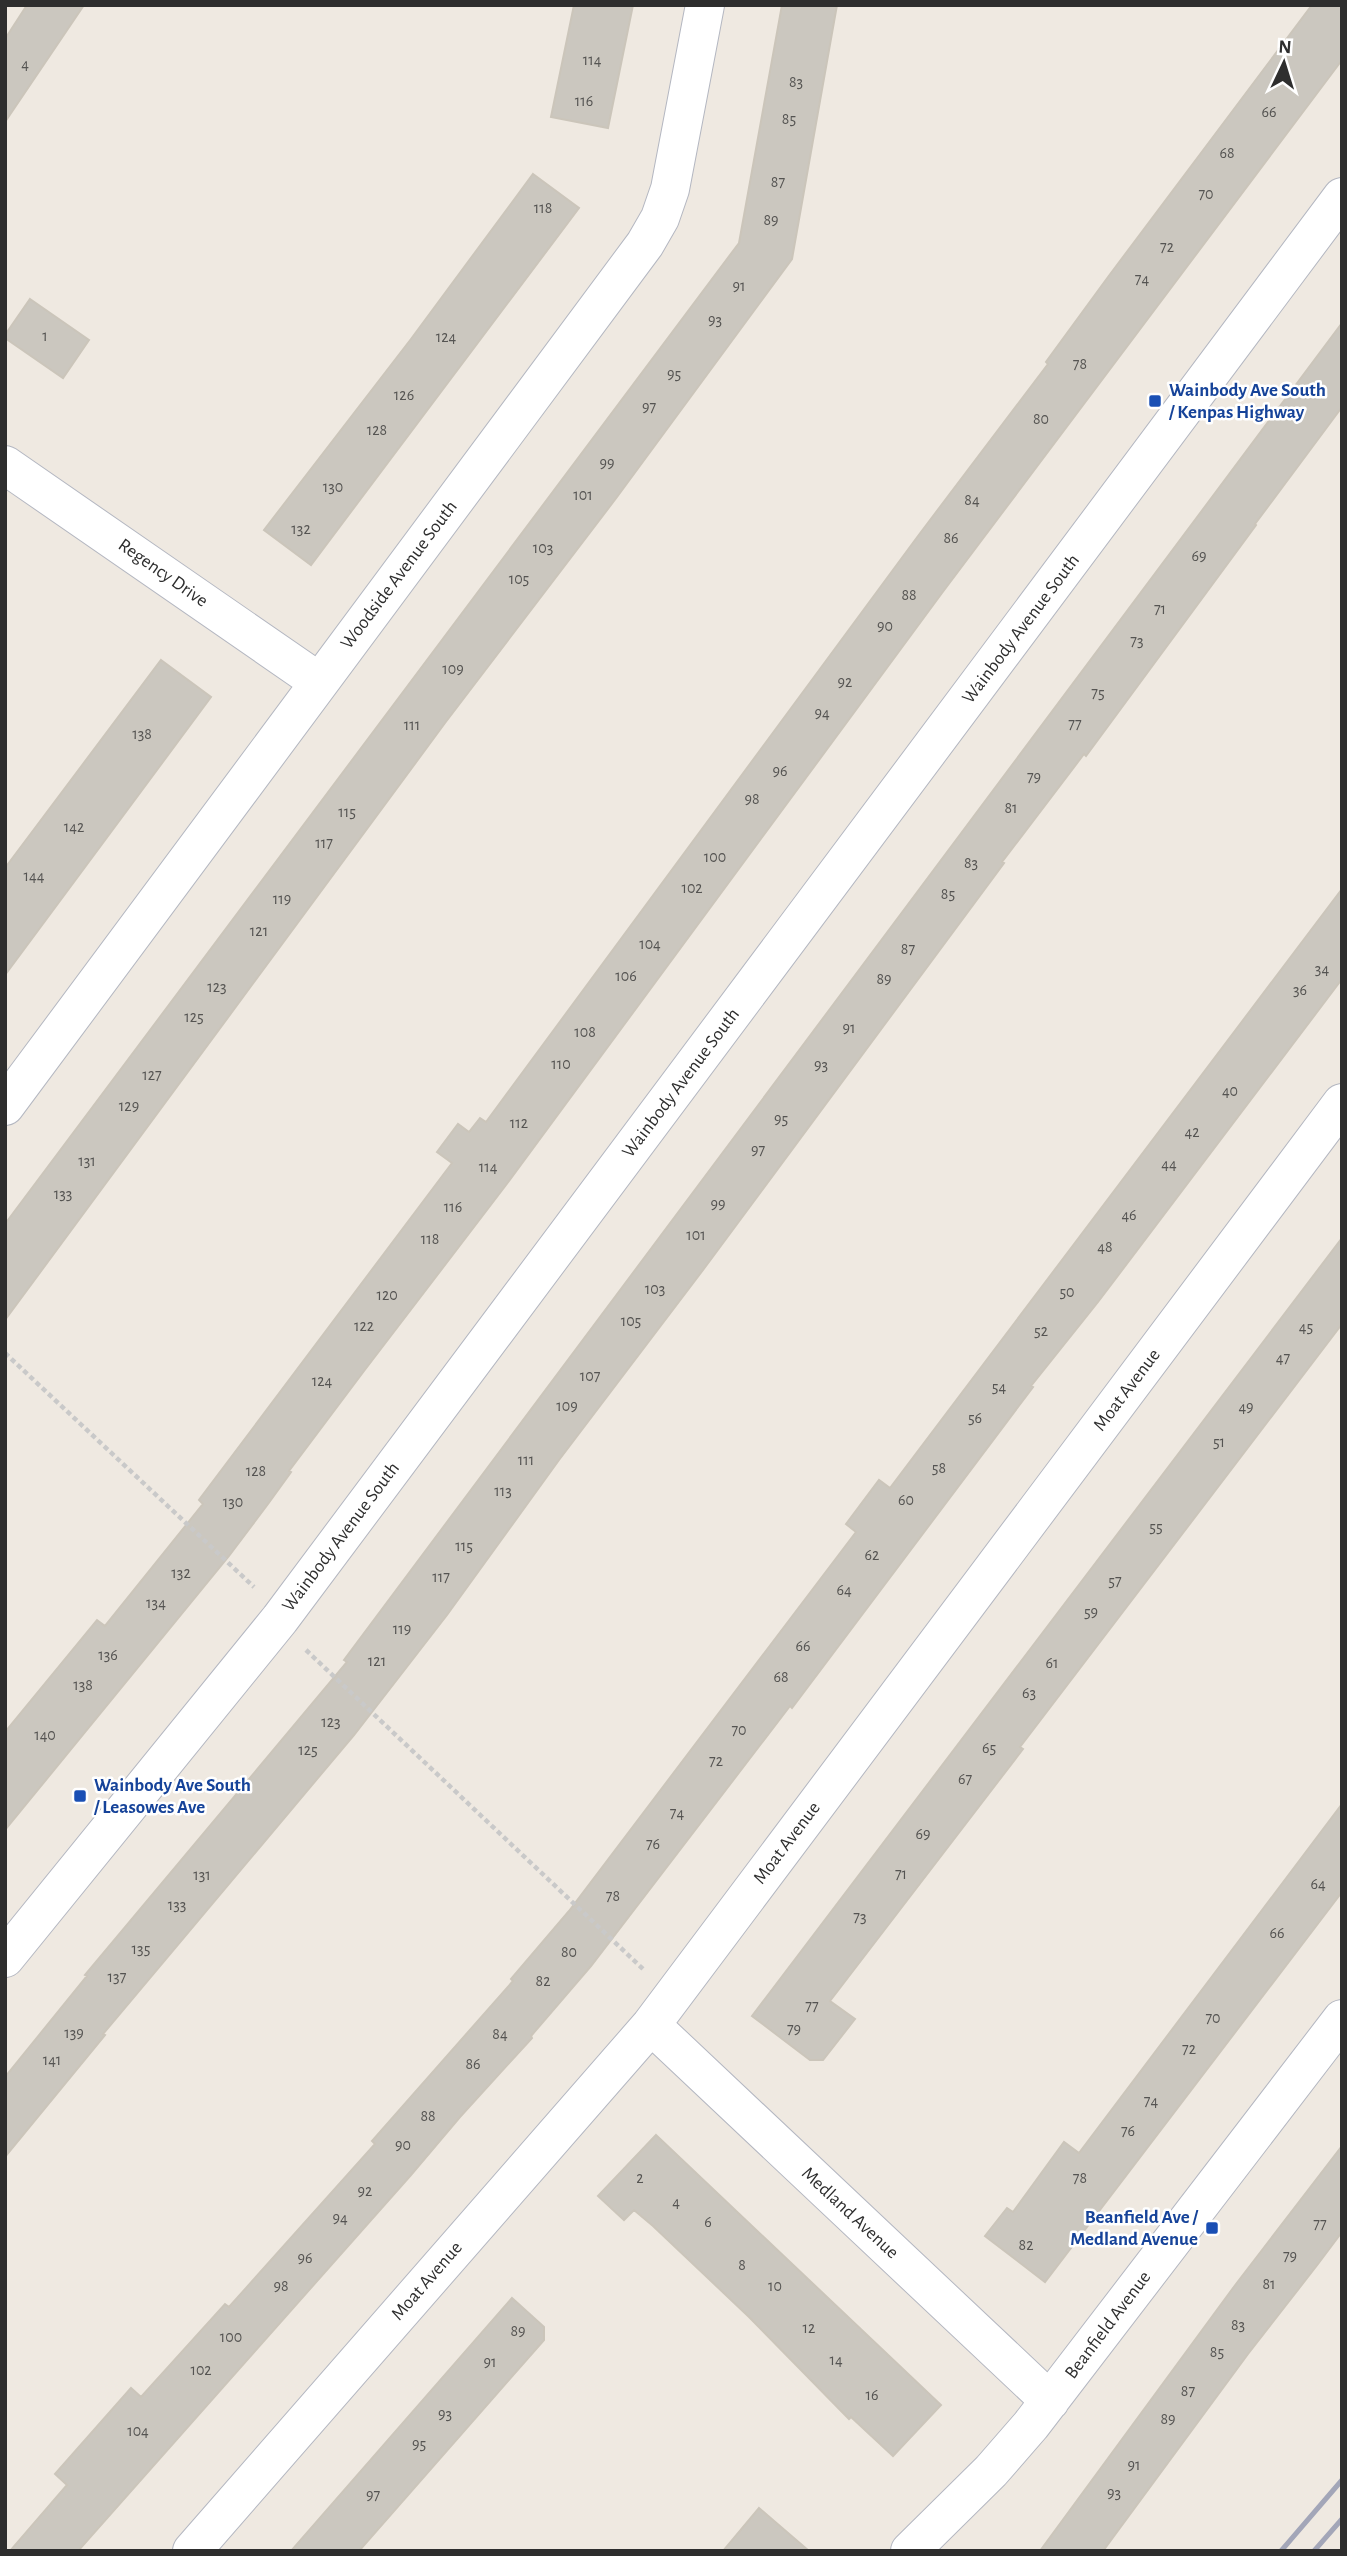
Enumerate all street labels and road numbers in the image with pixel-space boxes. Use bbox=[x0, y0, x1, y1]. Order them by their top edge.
street label: Woodside Avenue South bbox=[337, 497, 461, 653]
street label: Regency Drive bbox=[115, 535, 211, 611]
street label: Wainbody Avenue South bbox=[959, 551, 1083, 707]
street label: Wainbody Avenue South bbox=[619, 1005, 743, 1161]
street label: Moat Avenue bbox=[1090, 1345, 1164, 1435]
street label: Wainbody Avenue South bbox=[279, 1459, 403, 1615]
street label: Moat Avenue bbox=[750, 1798, 824, 1888]
street label: Medland Avenue bbox=[798, 2164, 902, 2262]
street label: Moat Avenue bbox=[388, 2238, 466, 2324]
street label: Beanfield Avenue bbox=[1061, 2268, 1155, 2382]

